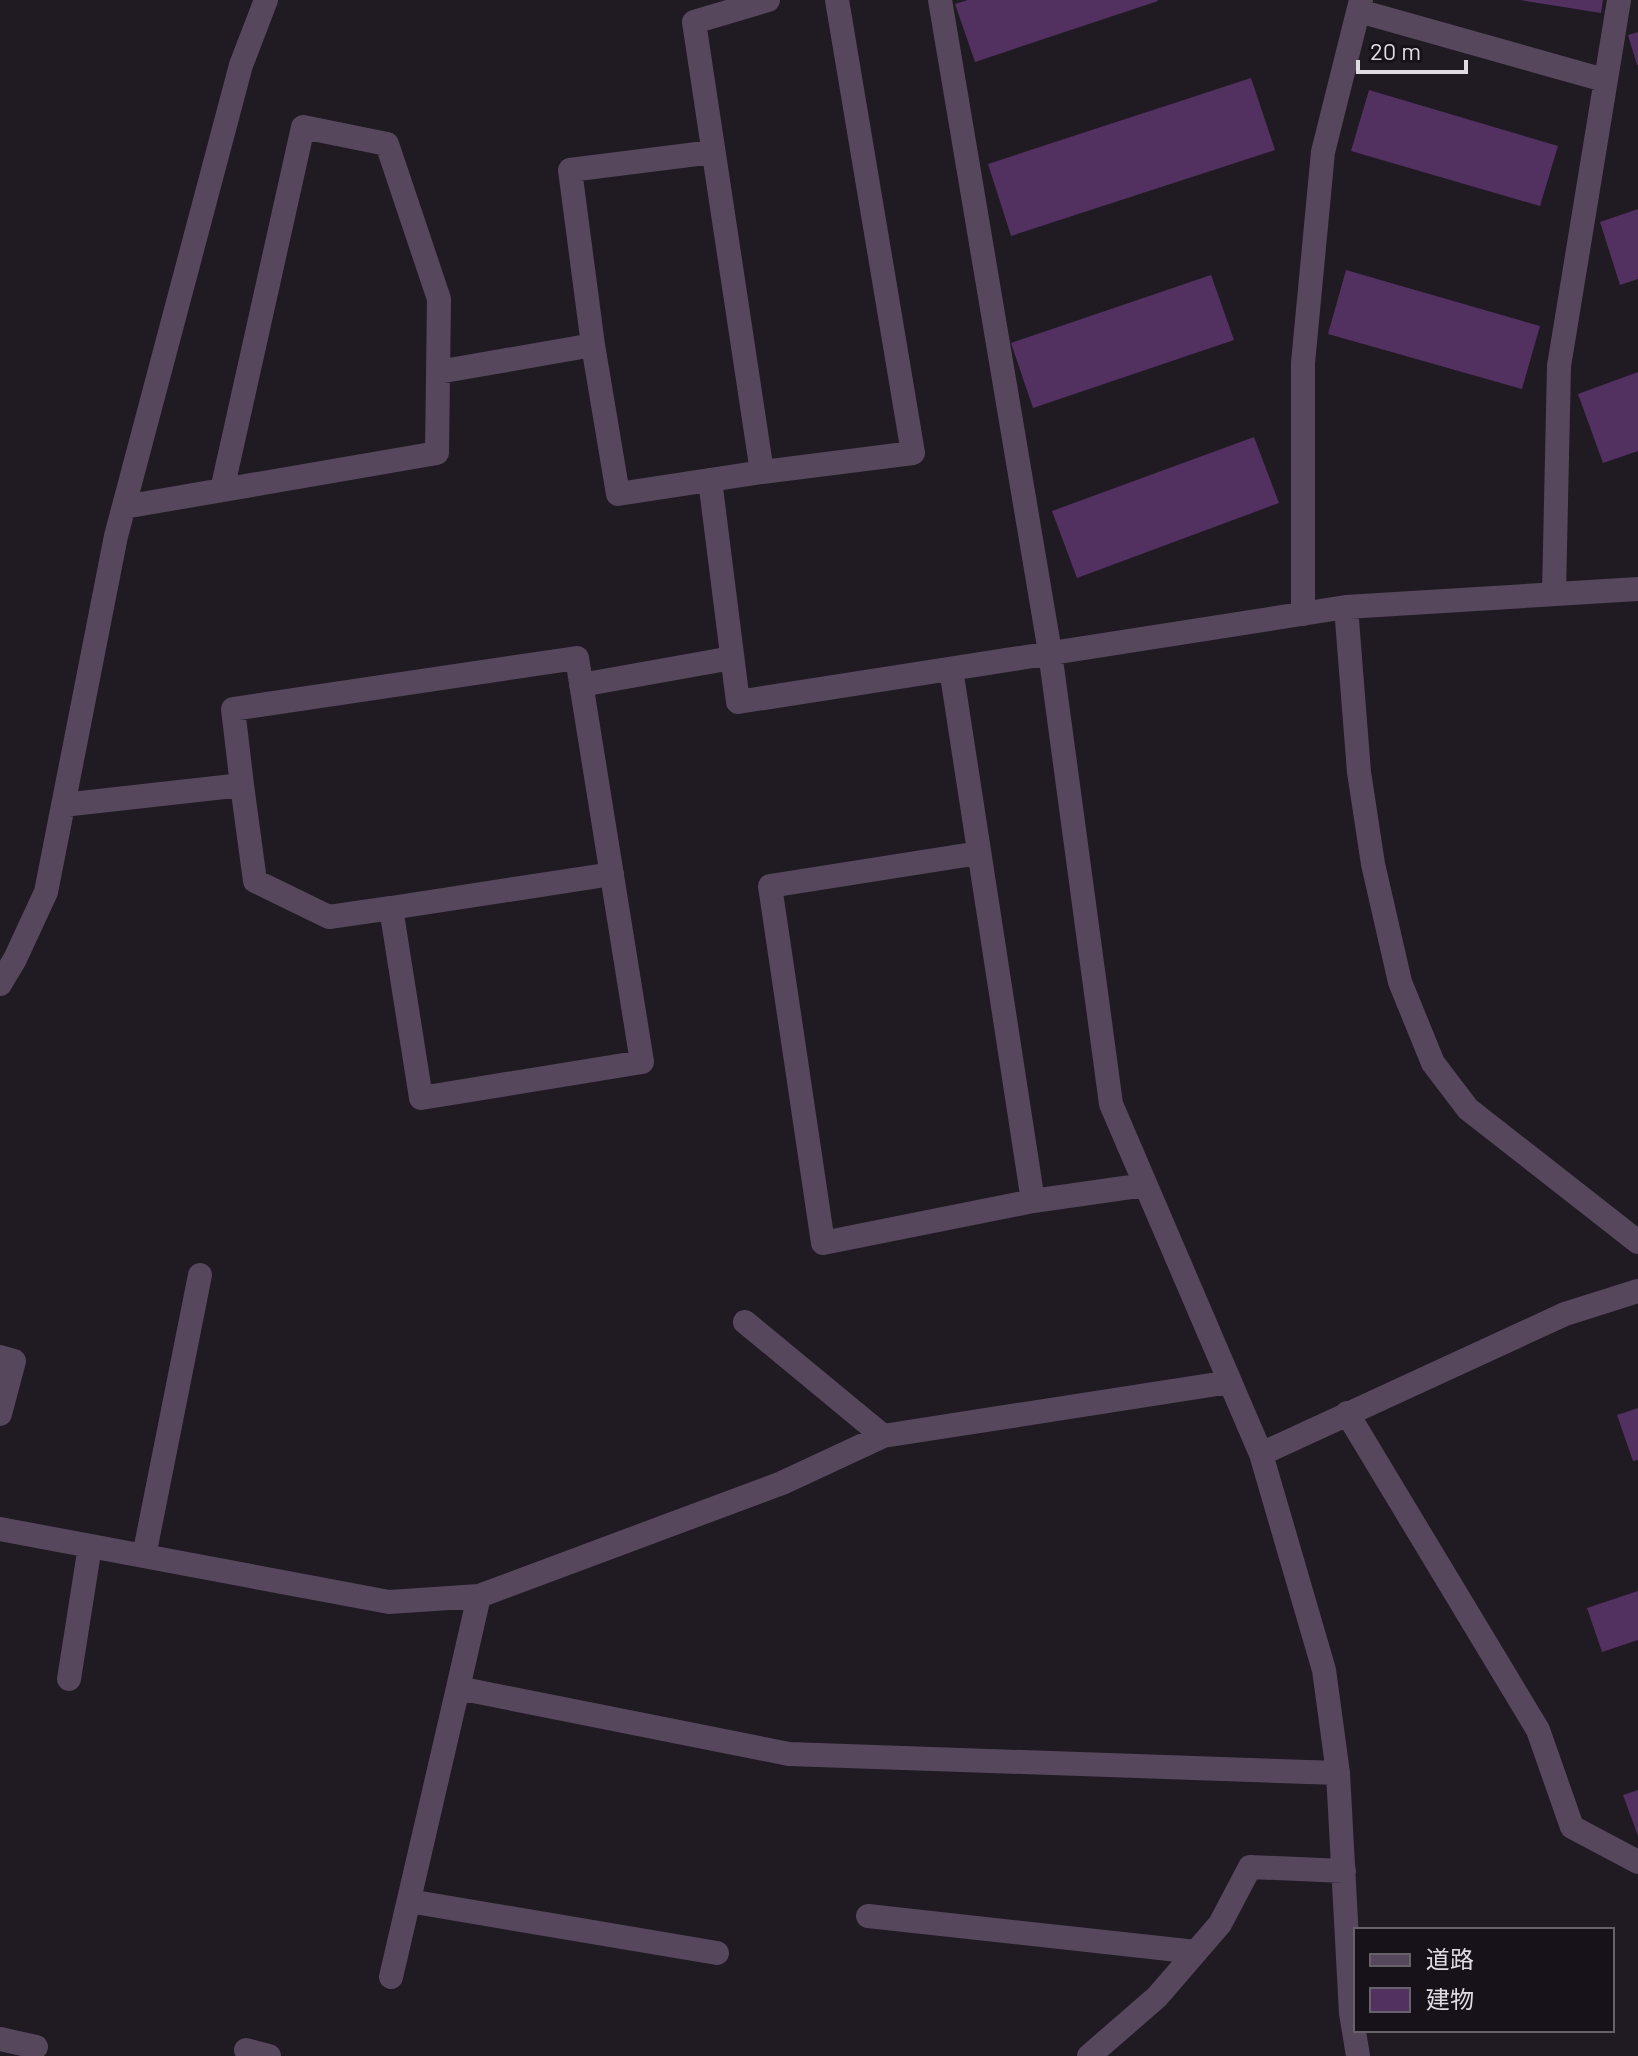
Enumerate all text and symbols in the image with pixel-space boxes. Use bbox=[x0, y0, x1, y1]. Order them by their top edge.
scale bar bbox=[1358, 24, 1466, 74]
text: 20 m bbox=[1370, 36, 1421, 65]
legend bbox=[1354, 1928, 1614, 2032]
text: 道路 bbox=[1426, 1944, 1474, 1973]
text: 建物 bbox=[1426, 1984, 1474, 2013]

